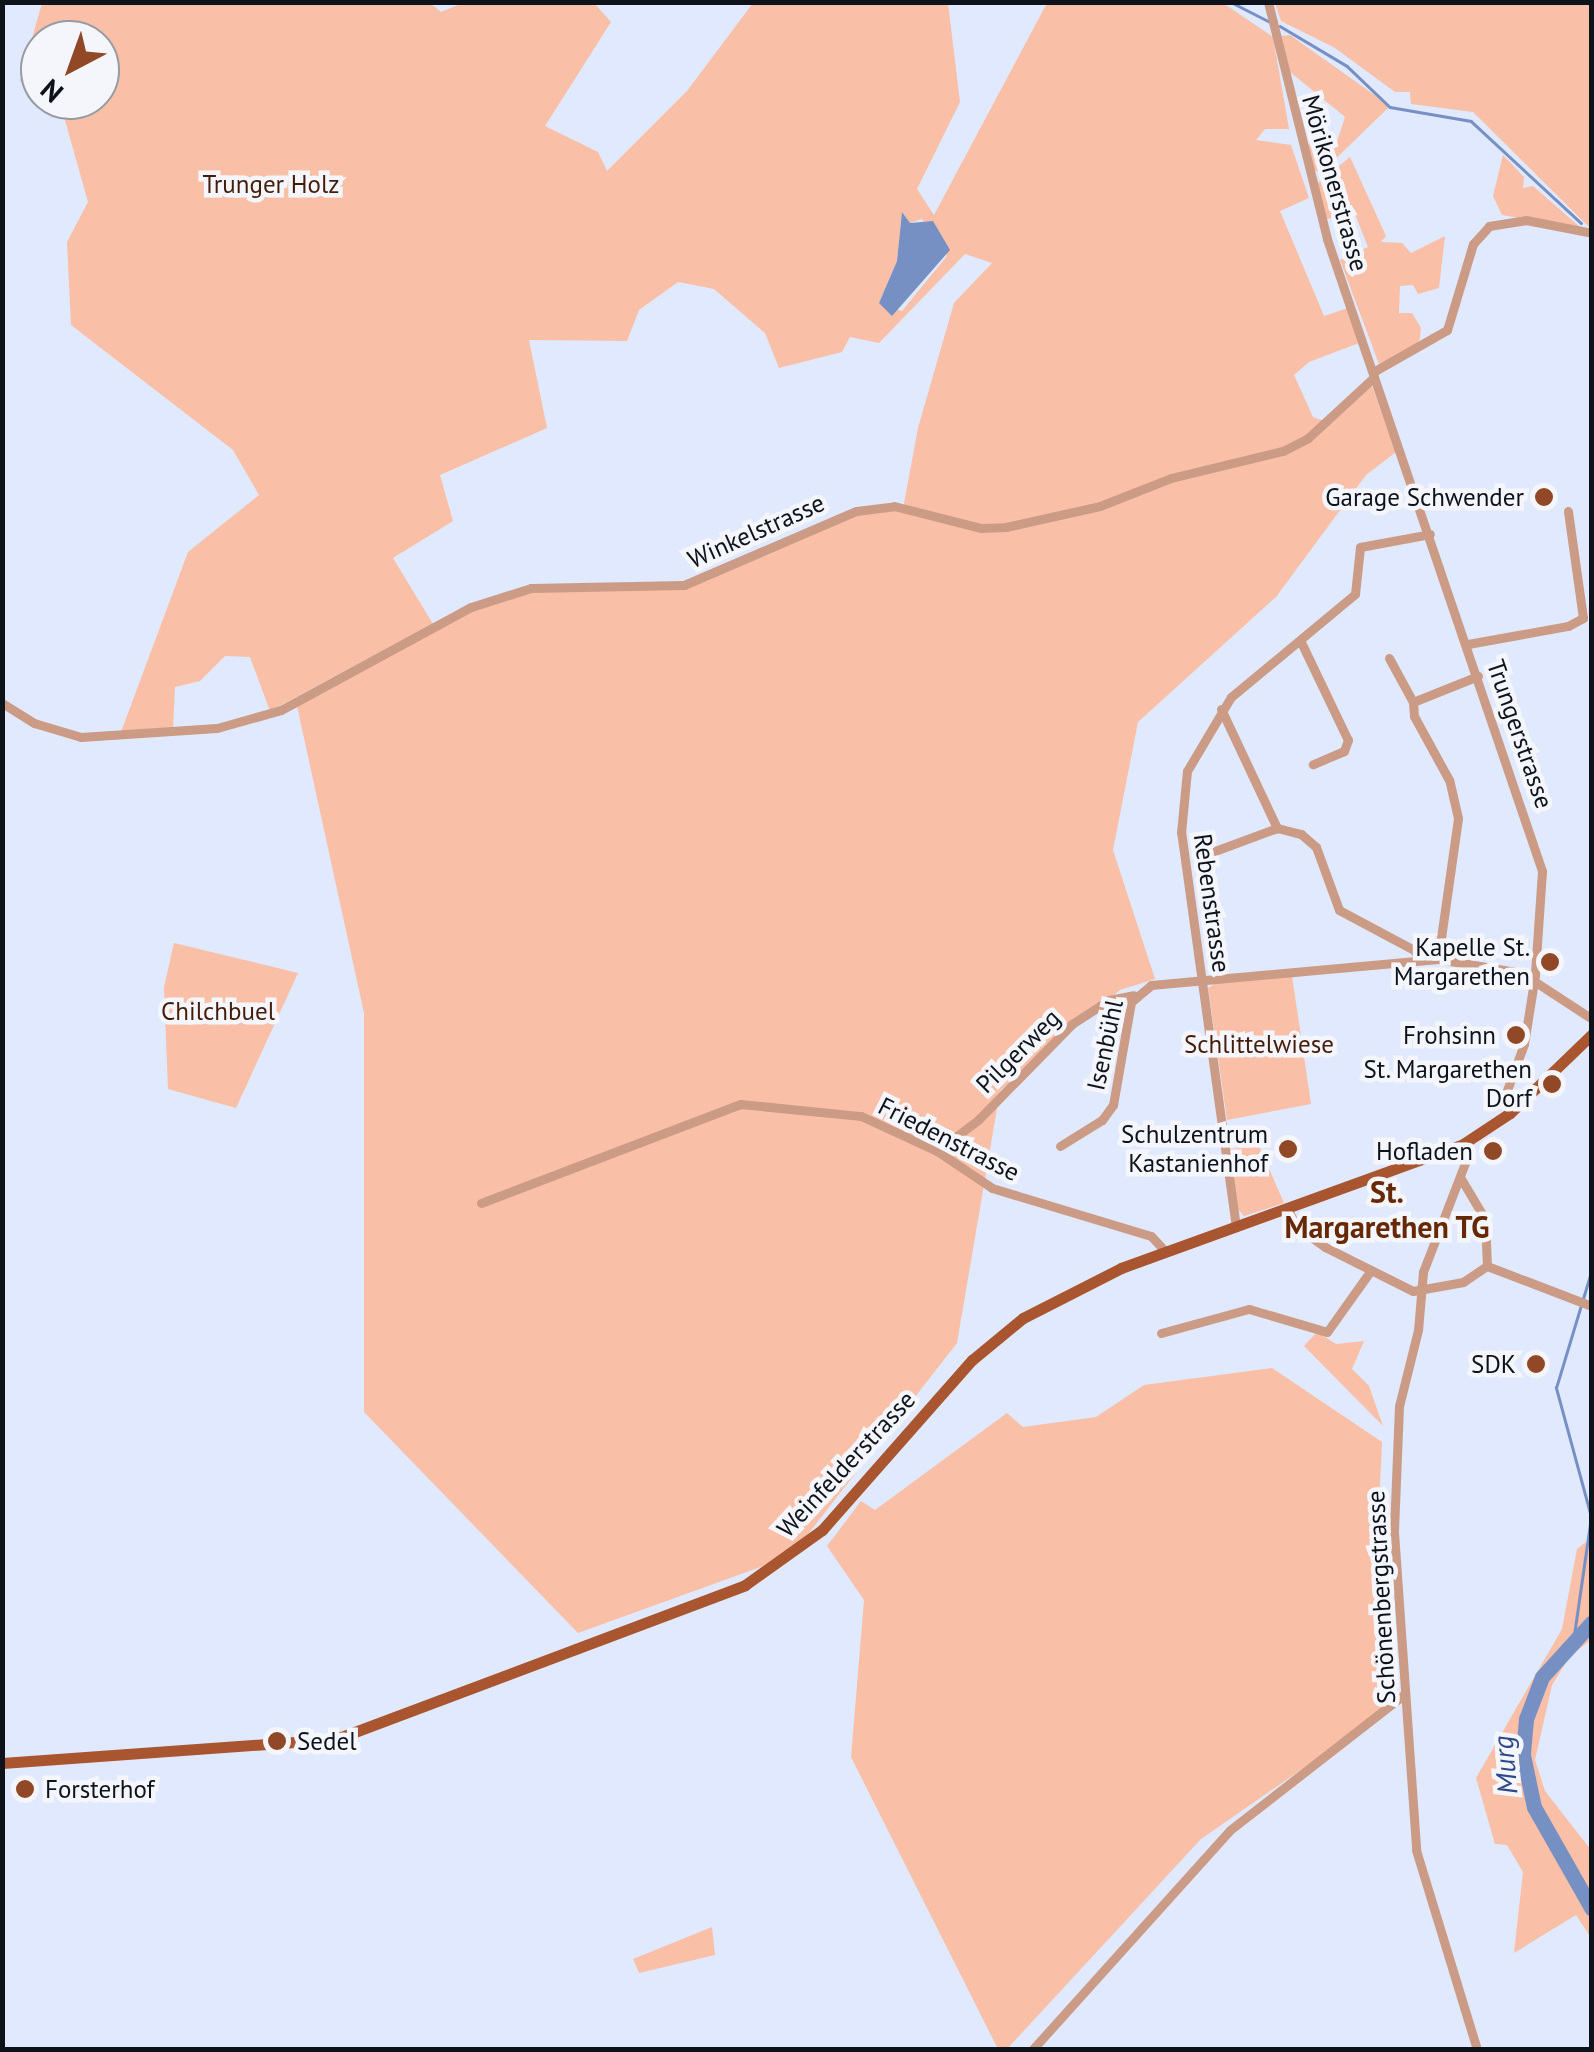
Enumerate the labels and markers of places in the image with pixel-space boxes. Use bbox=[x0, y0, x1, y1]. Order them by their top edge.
place label: Garage Schwender bbox=[1325, 482, 1524, 512]
marker: Garage Schwender bbox=[1533, 486, 1555, 508]
place label: Kapelle St. Margarethen bbox=[1394, 933, 1530, 992]
marker: Kapelle St. Margarethen bbox=[1539, 951, 1561, 973]
place label: Frohsinn bbox=[1403, 1020, 1496, 1050]
marker: Frohsinn bbox=[1505, 1024, 1527, 1046]
place label: St. Margarethen Dorf bbox=[1362, 1055, 1532, 1114]
marker: St. Margarethen Dorf bbox=[1541, 1073, 1563, 1095]
place label: Schulzentrum Kastanienhof bbox=[1121, 1120, 1268, 1179]
place label: Hofladen bbox=[1376, 1136, 1473, 1166]
marker: Schulzentrum Kastanienhof bbox=[1277, 1138, 1299, 1160]
marker: Hofladen bbox=[1482, 1140, 1504, 1162]
place label: SDK bbox=[1471, 1349, 1516, 1379]
marker: SDK bbox=[1525, 1353, 1547, 1375]
place label: Sedel bbox=[297, 1726, 356, 1756]
marker: Sedel bbox=[266, 1730, 288, 1752]
place label: Forsterhof bbox=[45, 1774, 154, 1804]
marker: Forsterhof bbox=[14, 1778, 36, 1800]

